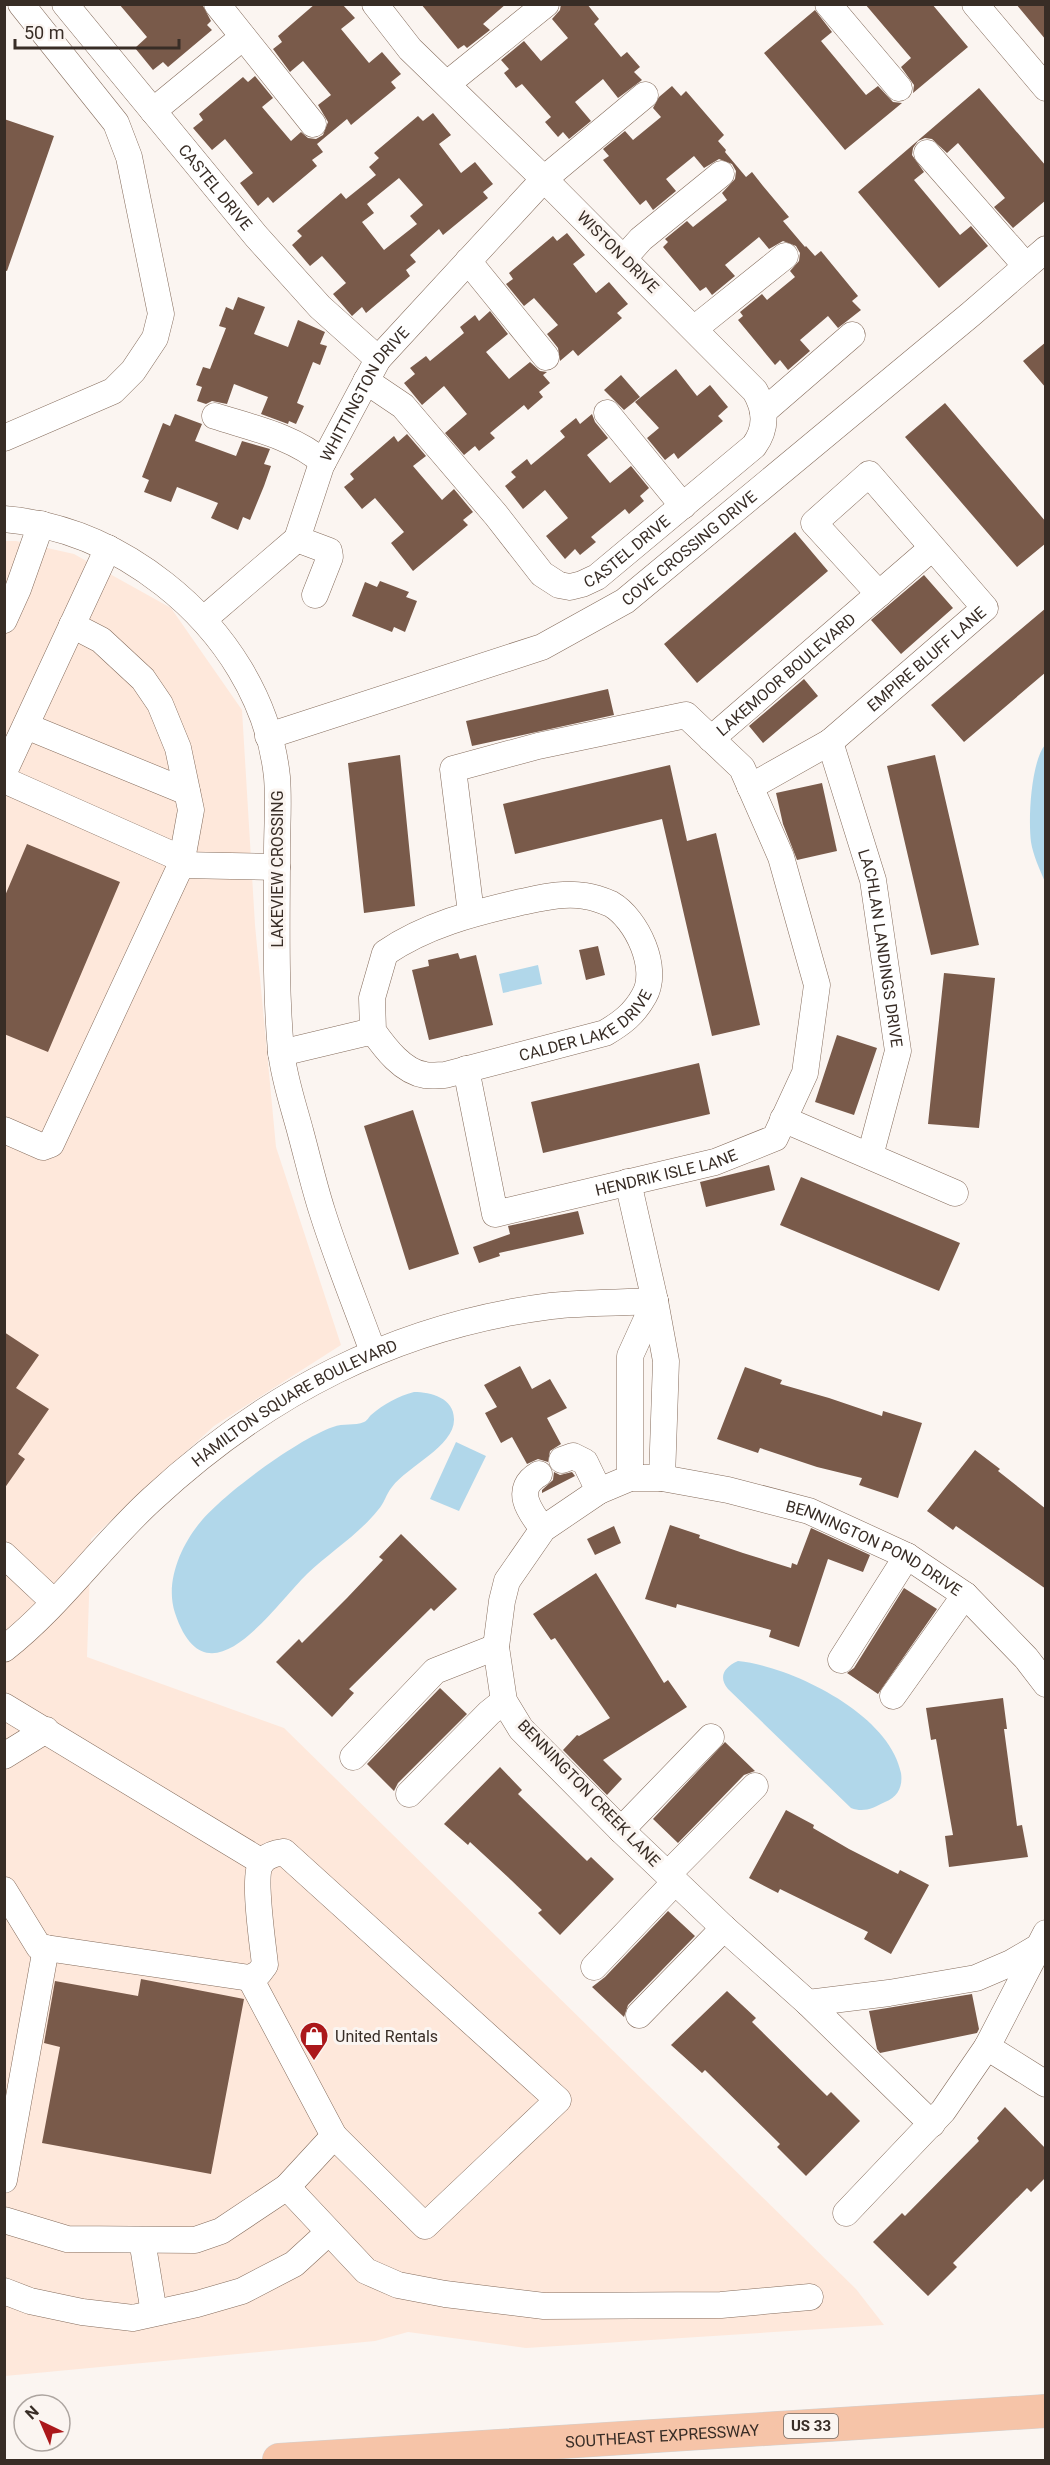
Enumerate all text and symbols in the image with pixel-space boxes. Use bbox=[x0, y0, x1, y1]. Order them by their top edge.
scale bar bbox=[15, 12, 178, 50]
text: 50 m bbox=[24, 22, 64, 43]
street label: CASTEL DRIVE bbox=[175, 140, 257, 234]
street label: WISTON DRIVE bbox=[573, 207, 663, 297]
street label: WHITTINGTON DRIVE bbox=[316, 322, 413, 464]
street label: COVE CROSSING DRIVE bbox=[618, 487, 760, 609]
street label: CASTEL DRIVE bbox=[580, 511, 673, 591]
street label: EMPIRE BLUFF LANE bbox=[863, 602, 989, 715]
street label: LAKEMOOR BOULEVARD bbox=[712, 609, 859, 740]
street label: LAKEVIEW CROSSING bbox=[268, 790, 287, 948]
street label: LACHLAN LANDINGS DRIVE bbox=[854, 847, 907, 1048]
street label: CALDER LAKE DRIVE bbox=[517, 986, 655, 1065]
street label: HENDRIK ISLE LANE bbox=[593, 1145, 740, 1200]
street label: HAMILTON SQUARE BOULEVARD bbox=[188, 1335, 400, 1470]
street label: BENNINGTON POND DRIVE bbox=[784, 1496, 965, 1600]
street label: BENNINGTON CREEK LANE bbox=[514, 1716, 664, 1870]
shop icon: United Rentals bbox=[298, 2020, 330, 2062]
place label: United Rentals bbox=[335, 2027, 438, 2046]
north arrow bbox=[12, 2393, 72, 2453]
text: N bbox=[21, 2402, 43, 2423]
road number: US 33 bbox=[784, 2414, 838, 2438]
street label: SOUTHEAST EXPRESSWAY bbox=[565, 2420, 760, 2451]

